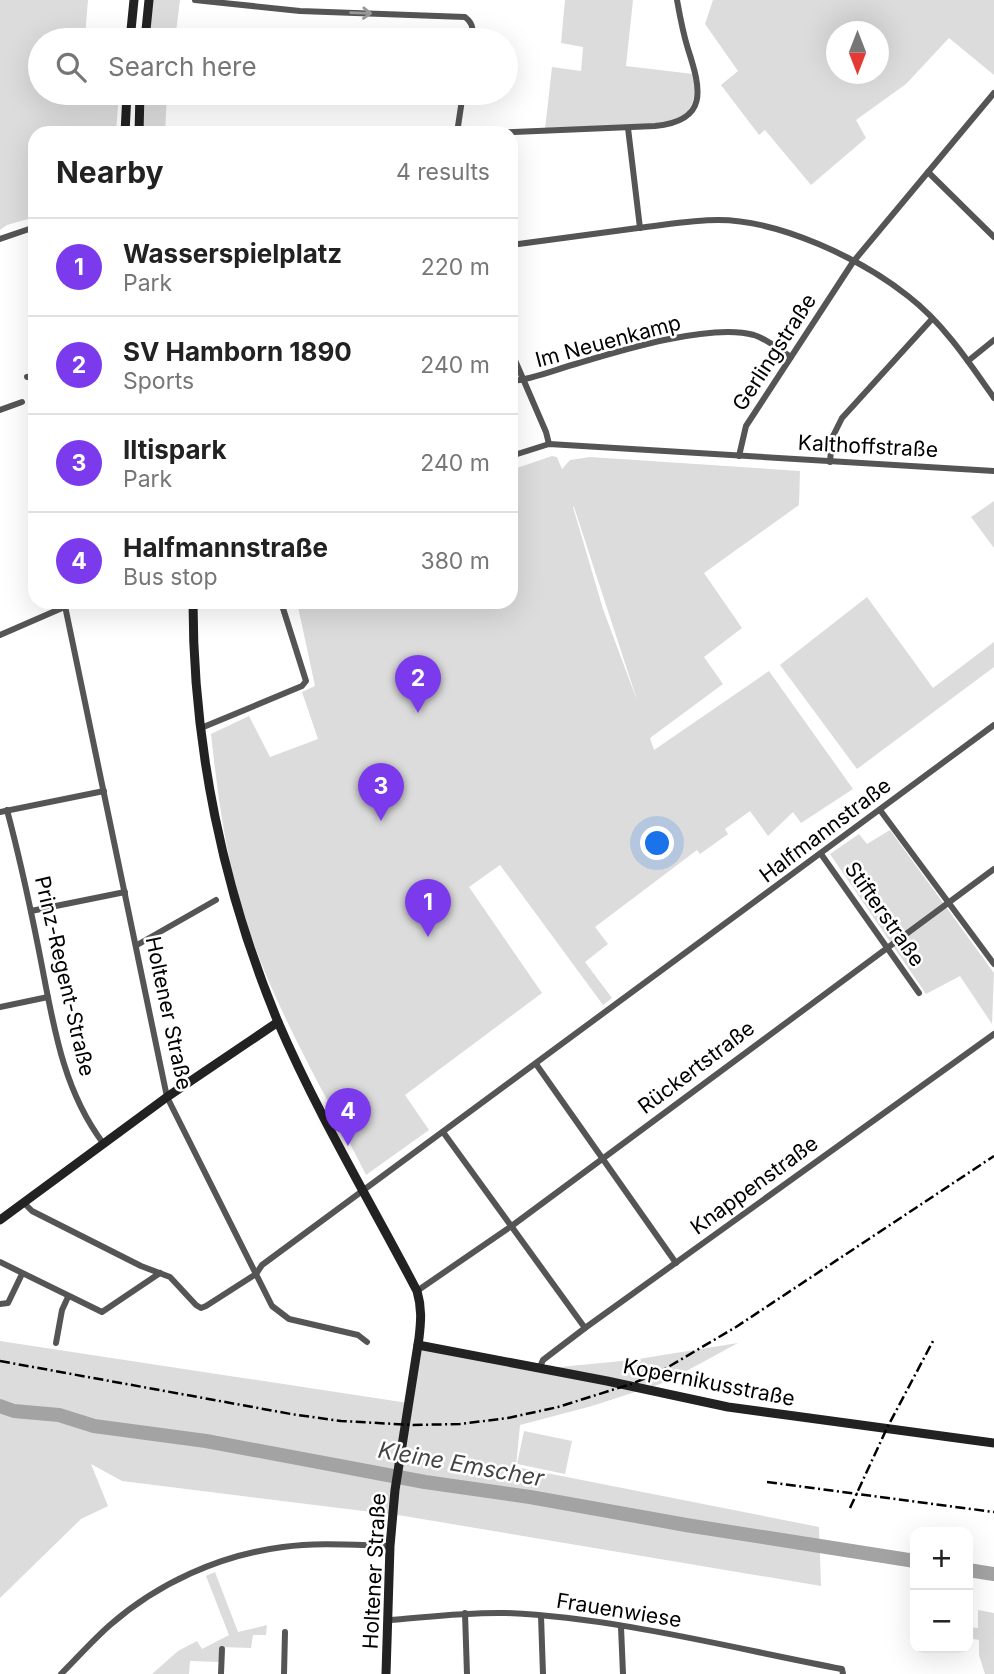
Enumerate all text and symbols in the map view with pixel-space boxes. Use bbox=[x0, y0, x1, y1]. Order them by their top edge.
one-way arrow bbox=[349, 7, 372, 20]
north arrow bbox=[826, 21, 889, 84]
search box bbox=[28, 28, 518, 105]
icon: search bbox=[52, 48, 90, 86]
text: Search here bbox=[108, 51, 257, 82]
text: Nearby bbox=[56, 154, 164, 190]
text: 4 results bbox=[396, 158, 490, 186]
text: Wasserspielplatz bbox=[123, 238, 342, 269]
text: 1 bbox=[74, 253, 84, 281]
text: 220 m bbox=[421, 253, 490, 281]
text: Park bbox=[123, 269, 172, 297]
street label: Gerlingstraße bbox=[727, 289, 821, 415]
street label: Im Neuenkamp bbox=[532, 310, 684, 372]
text: SV Hamborn 1890 bbox=[123, 336, 352, 367]
text: 2 bbox=[72, 351, 86, 379]
text: 240 m bbox=[420, 351, 490, 379]
text: Sports bbox=[123, 367, 194, 395]
street label: Kalthoffstraße bbox=[797, 430, 939, 462]
text: Iltispark bbox=[123, 434, 227, 465]
text: 3 bbox=[72, 449, 86, 477]
text: 240 m bbox=[420, 449, 490, 477]
text: Park bbox=[123, 465, 172, 493]
text: Halfmannstraße bbox=[123, 532, 328, 563]
text: 4 bbox=[71, 547, 87, 575]
text: 380 m bbox=[420, 547, 490, 575]
text: Bus stop bbox=[123, 563, 218, 591]
pin: 2 bbox=[395, 655, 441, 713]
pin: 3 bbox=[358, 763, 404, 821]
street label: Halfmannstraße bbox=[754, 772, 896, 888]
your location bbox=[640, 826, 674, 860]
street label: Stifterstraße bbox=[840, 857, 930, 971]
street label: Prinz-Regent-Straße bbox=[30, 873, 100, 1079]
pin: 1 bbox=[405, 879, 451, 937]
street label: Holtener Straße bbox=[141, 934, 197, 1092]
street label: Rückertstraße bbox=[633, 1015, 759, 1119]
pin: 4 bbox=[325, 1088, 371, 1146]
street label: Knappenstraße bbox=[685, 1130, 823, 1240]
street label: Kopernikusstraße bbox=[621, 1353, 797, 1411]
water label: Kleine Emscher bbox=[376, 1436, 547, 1493]
street label: Holtener Straße bbox=[357, 1492, 391, 1650]
map controls bbox=[910, 1527, 973, 1653]
button: + bbox=[910, 1527, 973, 1590]
street label: Frauenwiese bbox=[555, 1588, 683, 1632]
button: − bbox=[910, 1590, 973, 1653]

